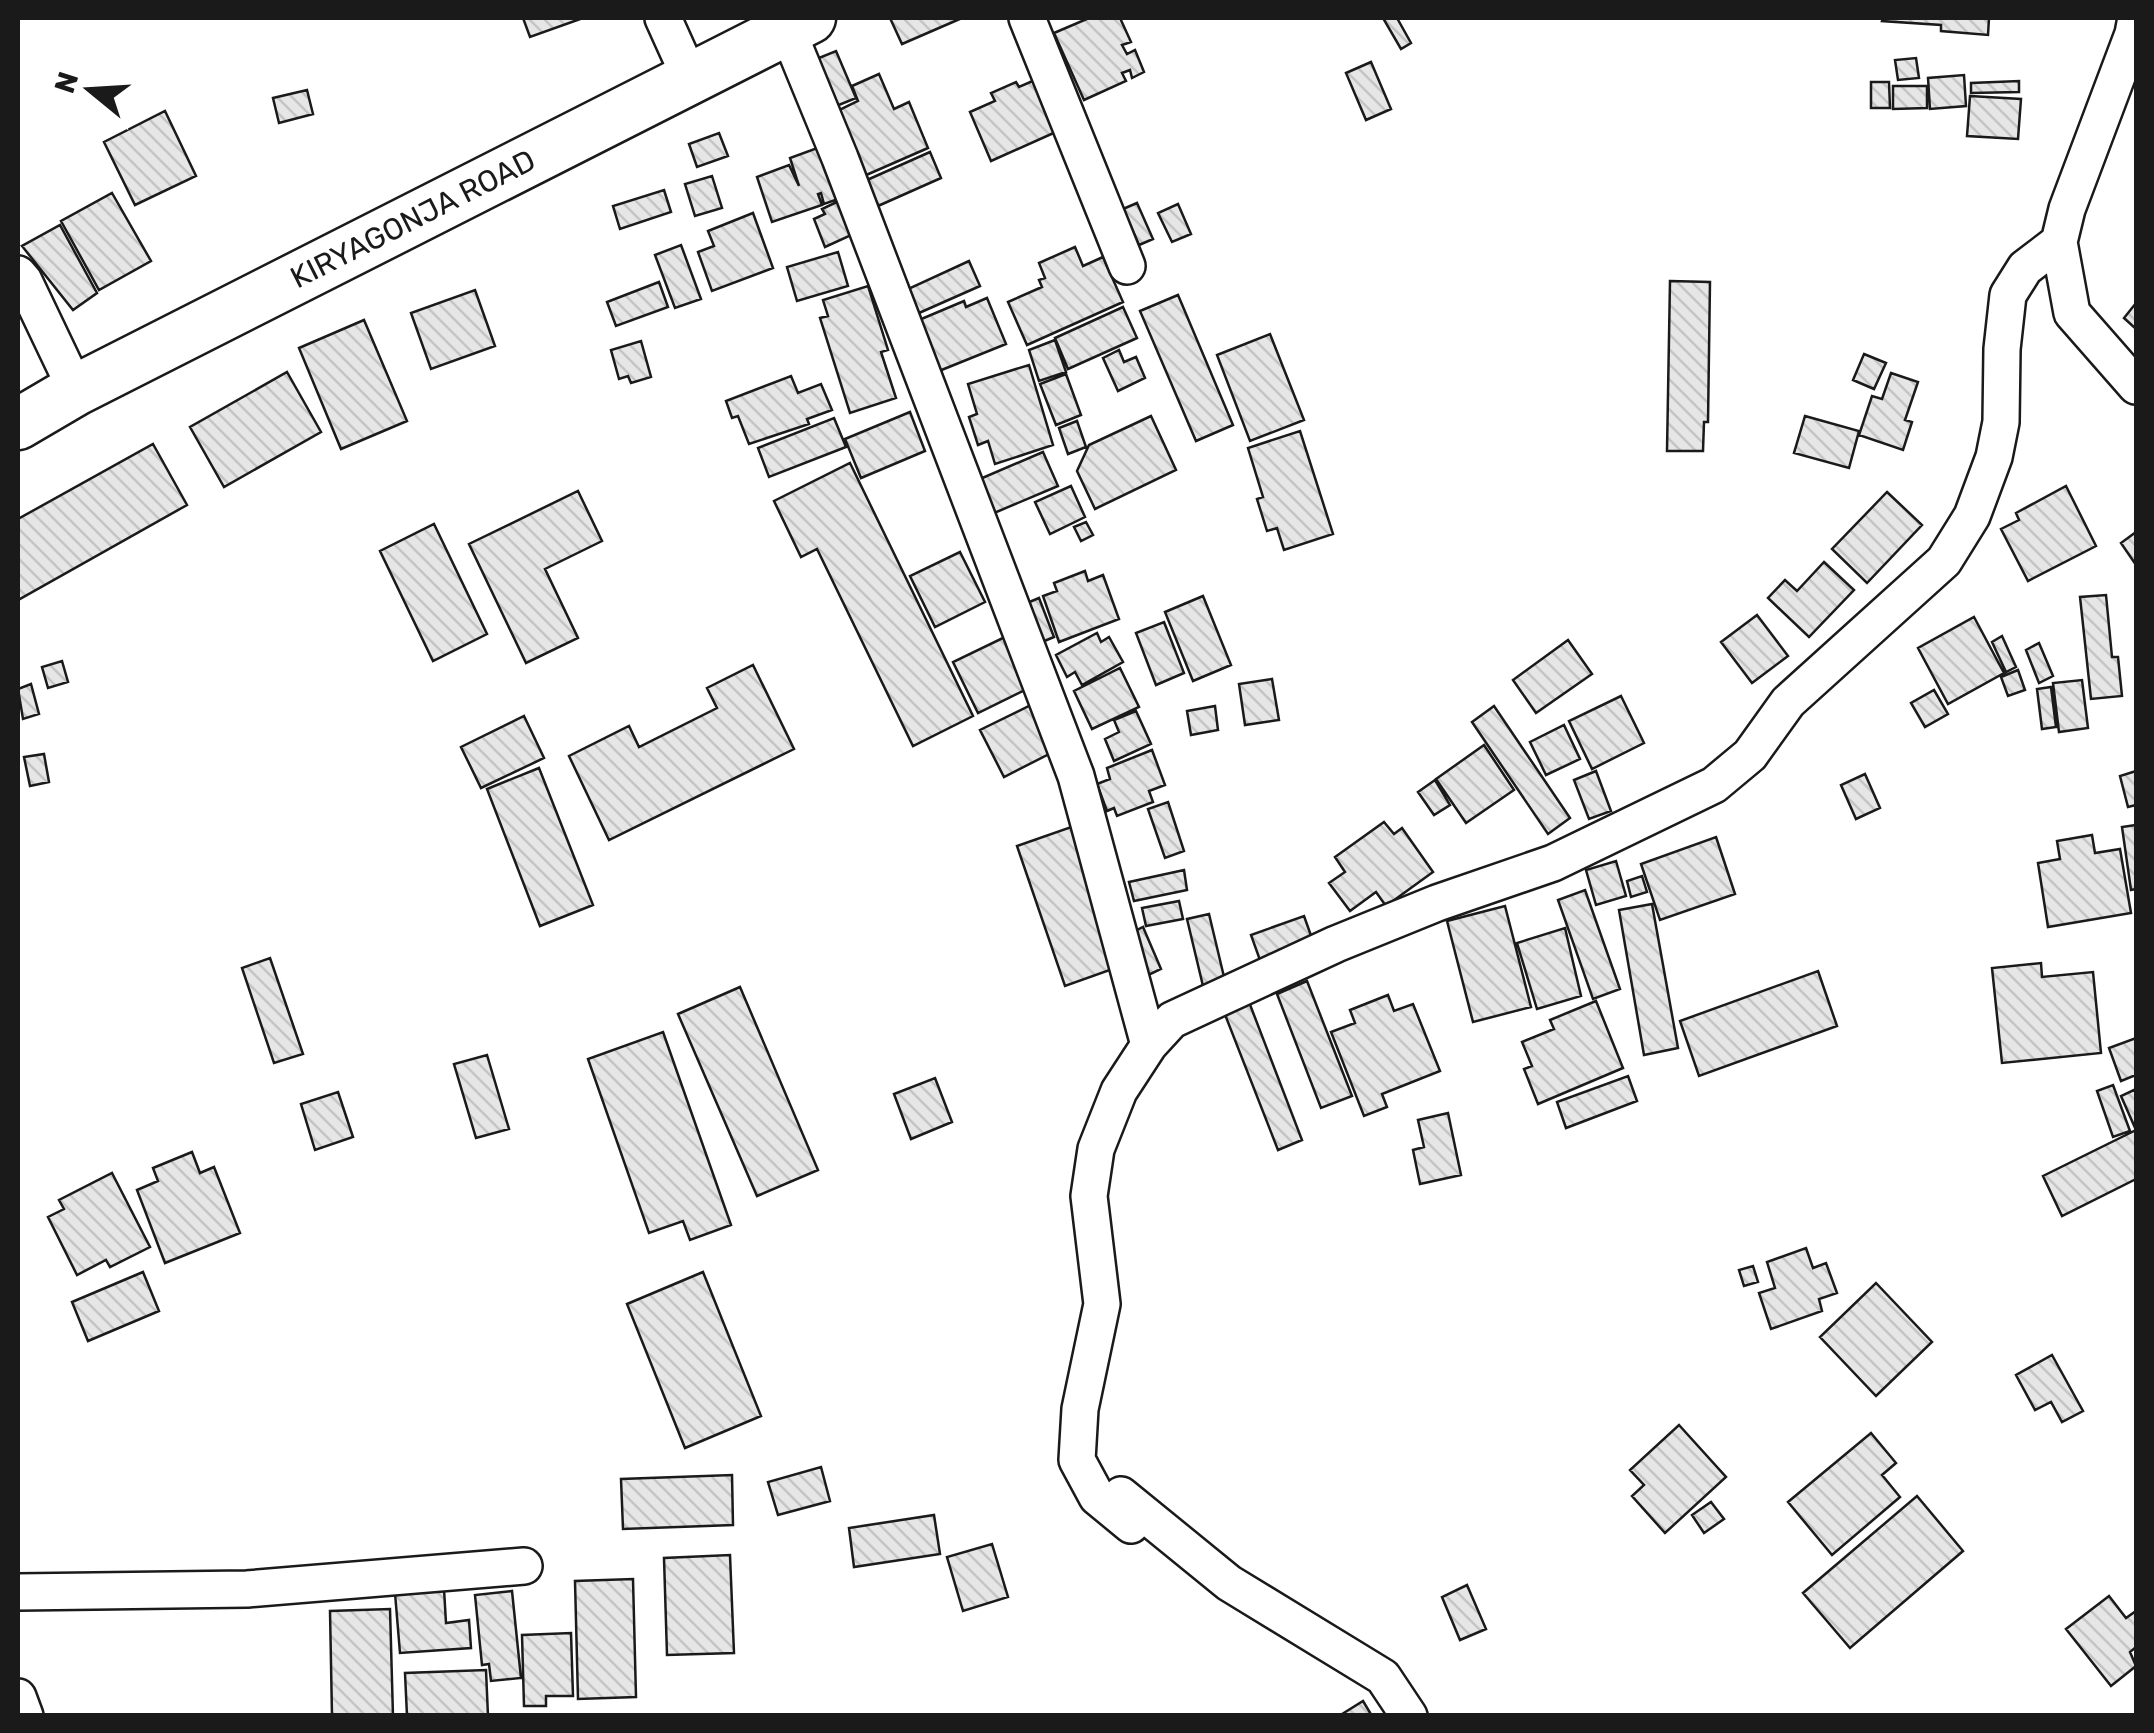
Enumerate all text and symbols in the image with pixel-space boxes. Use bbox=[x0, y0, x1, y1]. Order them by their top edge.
north arrow bbox=[40, 40, 140, 140]
text: N bbox=[48, 68, 86, 97]
street label: KIRYAGONJA ROAD bbox=[285, 142, 541, 296]

